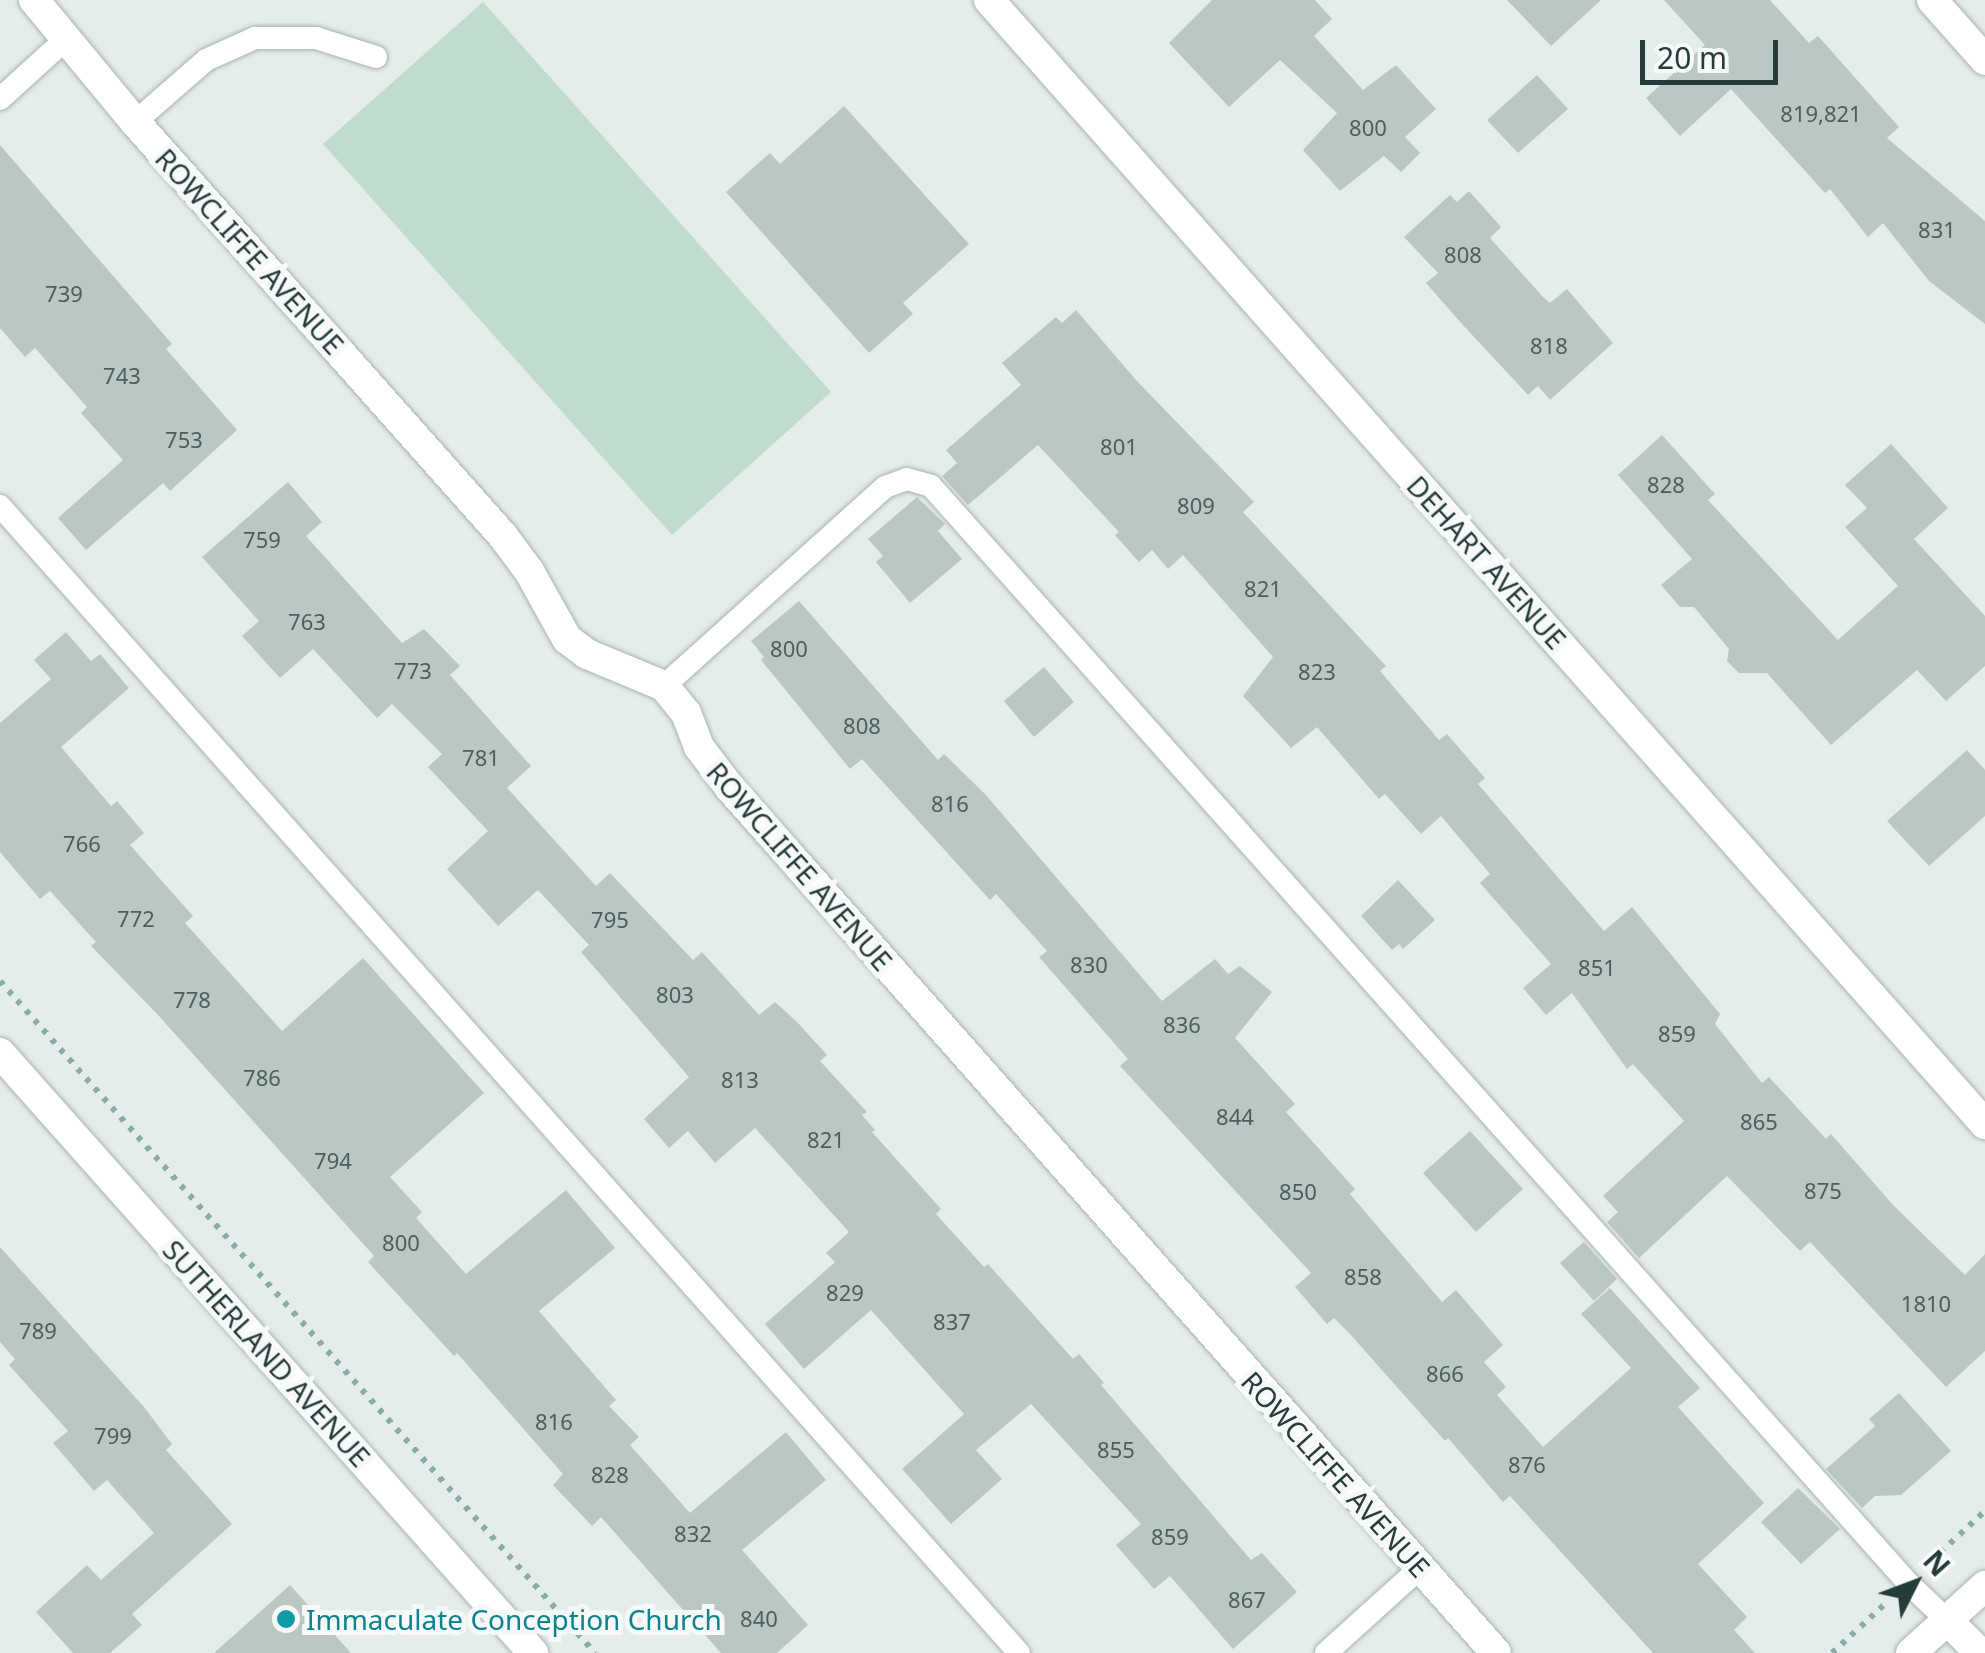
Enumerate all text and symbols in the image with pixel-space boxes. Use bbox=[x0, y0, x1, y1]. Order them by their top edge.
scale bar bbox=[1645, 20, 1782, 82]
text: 20 m bbox=[1657, 37, 1727, 78]
house number: 819,821 bbox=[1780, 101, 1862, 127]
house number: 800 bbox=[1349, 115, 1387, 141]
street label: ROWCLIFFE AVENUE bbox=[149, 141, 351, 361]
house number: 831 bbox=[1918, 217, 1956, 243]
house number: 808 bbox=[1444, 242, 1482, 268]
house number: 739 bbox=[45, 281, 83, 307]
house number: 818 bbox=[1530, 333, 1568, 359]
house number: 743 bbox=[103, 363, 141, 389]
house number: 753 bbox=[165, 427, 203, 453]
house number: 801 bbox=[1100, 434, 1138, 460]
street label: DEHART AVENUE bbox=[1400, 469, 1574, 655]
house number: 828 bbox=[1647, 472, 1685, 498]
house number: 809 bbox=[1177, 493, 1215, 519]
house number: 759 bbox=[243, 527, 281, 553]
house number: 821 bbox=[1244, 576, 1282, 602]
house number: 763 bbox=[288, 609, 326, 635]
house number: 800 bbox=[770, 636, 808, 662]
house number: 773 bbox=[394, 658, 432, 684]
house number: 823 bbox=[1298, 659, 1336, 685]
house number: 808 bbox=[843, 713, 881, 739]
house number: 781 bbox=[462, 745, 500, 771]
street label: ROWCLIFFE AVENUE bbox=[700, 755, 900, 977]
house number: 816 bbox=[931, 791, 969, 817]
house number: 766 bbox=[63, 831, 101, 857]
house number: 772 bbox=[117, 906, 155, 932]
house number: 795 bbox=[591, 907, 629, 933]
house number: 830 bbox=[1070, 952, 1108, 978]
house number: 851 bbox=[1578, 955, 1616, 981]
house number: 803 bbox=[656, 982, 694, 1008]
house number: 778 bbox=[173, 987, 211, 1013]
house number: 836 bbox=[1163, 1012, 1201, 1038]
house number: 859 bbox=[1658, 1021, 1696, 1047]
house number: 786 bbox=[243, 1065, 281, 1091]
house number: 813 bbox=[721, 1067, 759, 1093]
house number: 844 bbox=[1216, 1104, 1254, 1130]
house number: 865 bbox=[1740, 1109, 1778, 1135]
house number: 821 bbox=[807, 1127, 845, 1153]
house number: 794 bbox=[314, 1148, 352, 1174]
house number: 875 bbox=[1804, 1178, 1842, 1204]
house number: 850 bbox=[1279, 1179, 1317, 1205]
house number: 800 bbox=[382, 1230, 420, 1256]
street label: SUTHERLAND AVENUE bbox=[156, 1233, 378, 1473]
house number: 858 bbox=[1344, 1264, 1382, 1290]
house number: 829 bbox=[826, 1280, 864, 1306]
house number: 1810 bbox=[1901, 1291, 1951, 1317]
house number: 837 bbox=[933, 1309, 971, 1335]
house number: 789 bbox=[19, 1318, 57, 1344]
house number: 866 bbox=[1426, 1361, 1464, 1387]
street label: ROWCLIFFE AVENUE bbox=[1235, 1364, 1437, 1584]
house number: 816 bbox=[535, 1409, 573, 1435]
house number: 799 bbox=[94, 1423, 132, 1449]
house number: 855 bbox=[1097, 1437, 1135, 1463]
house number: 876 bbox=[1508, 1452, 1546, 1478]
house number: 828 bbox=[591, 1462, 629, 1488]
house number: 832 bbox=[674, 1521, 712, 1547]
house number: 859 bbox=[1151, 1524, 1189, 1550]
north arrow bbox=[1865, 1533, 1965, 1633]
text: N bbox=[1916, 1542, 1959, 1584]
house number: 867 bbox=[1228, 1587, 1266, 1613]
place label: Immaculate Conception Church bbox=[306, 1602, 722, 1636]
house number: 840 bbox=[740, 1606, 778, 1632]
marker: Immaculate Conception Church bbox=[275, 1608, 297, 1630]

